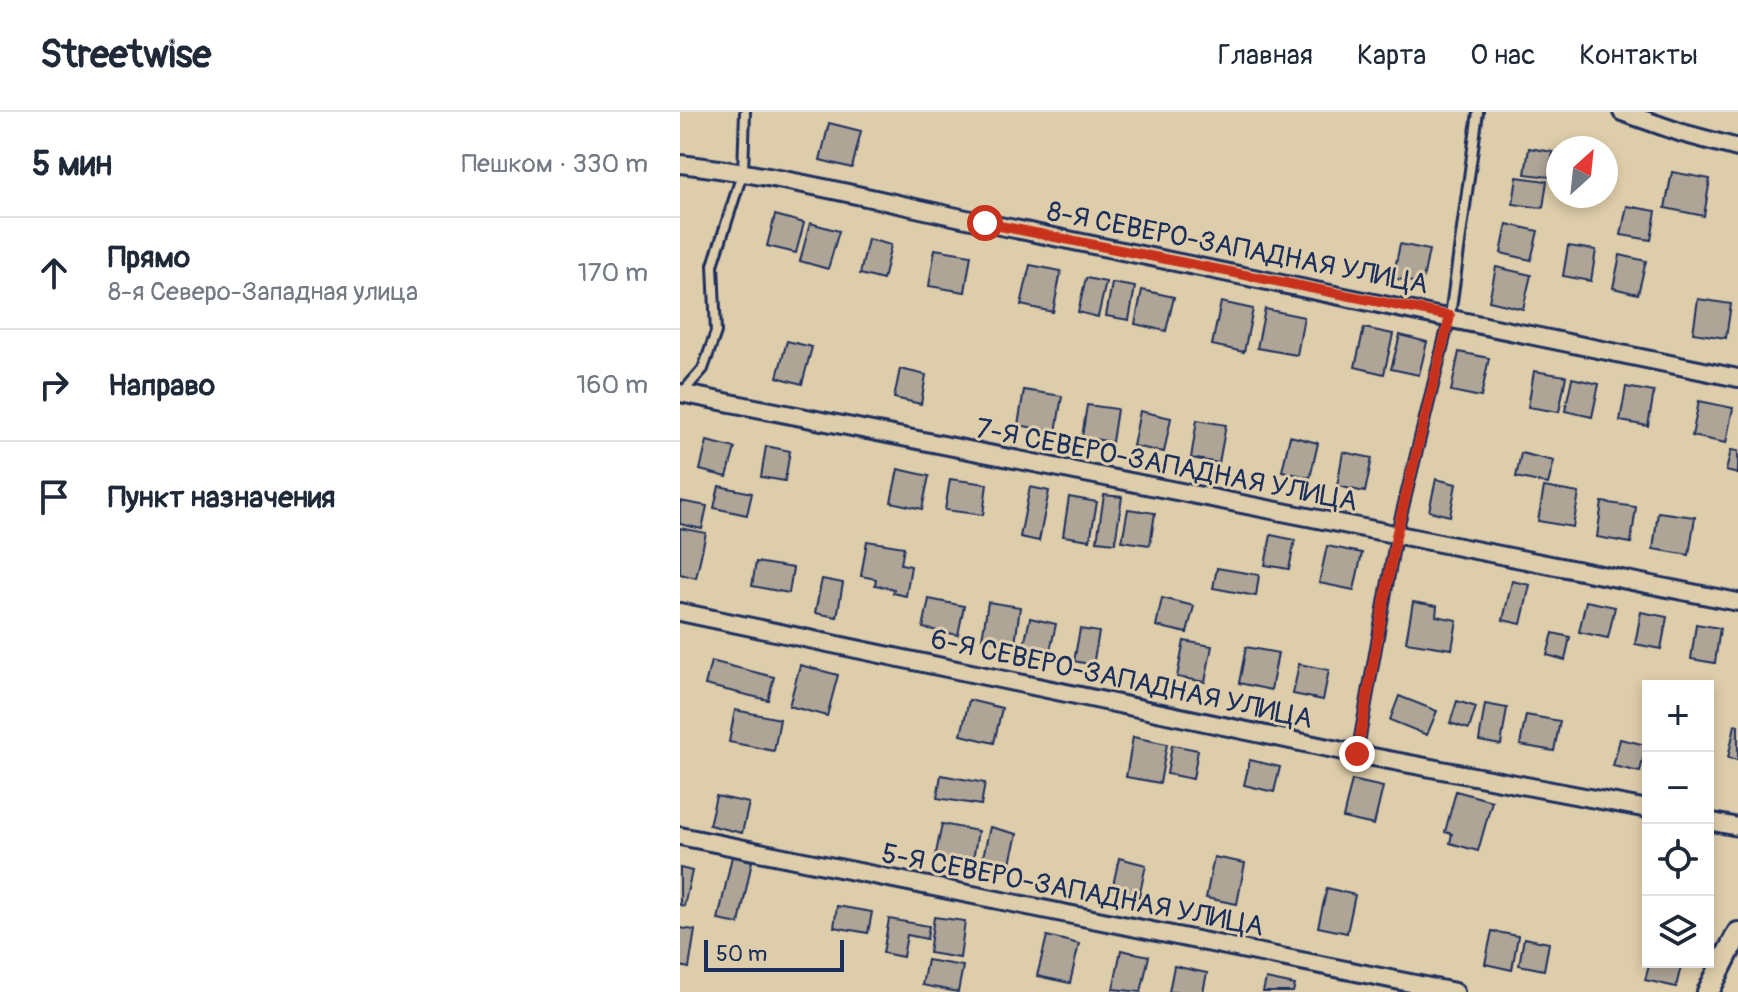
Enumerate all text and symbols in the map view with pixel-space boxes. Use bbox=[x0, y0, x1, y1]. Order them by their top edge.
text: Streetwise bbox=[40, 31, 211, 79]
text: Главная bbox=[1218, 38, 1313, 73]
text: Карта bbox=[1357, 38, 1426, 73]
text: О нас bbox=[1470, 38, 1535, 73]
text: Контакты bbox=[1579, 38, 1698, 73]
north arrow bbox=[1546, 136, 1618, 208]
text: 5 мин bbox=[32, 143, 112, 186]
text: Пешком · 330 m bbox=[461, 148, 648, 180]
street label: 8-Я СЕВЕРО-ЗАПАДНАЯ УЛИЦА bbox=[1044, 194, 1431, 303]
route start bbox=[967, 205, 1003, 241]
text: Прямо bbox=[108, 239, 190, 276]
icon: ahead bbox=[32, 251, 76, 295]
text: 170 m bbox=[578, 257, 648, 289]
text: 8-я Северо-Западная улица bbox=[108, 276, 418, 308]
icon: right bbox=[32, 363, 76, 407]
text: Направо bbox=[108, 367, 215, 404]
text: 160 m bbox=[576, 369, 648, 401]
street label: 7-Я СЕВЕРО-ЗАПАДНАЯ УЛИЦА bbox=[973, 411, 1361, 520]
icon: arrive bbox=[32, 475, 76, 519]
text: Пункт назначения bbox=[108, 479, 335, 516]
street label: 6-Я СЕВЕРО-ЗАПАДНАЯ УЛИЦА bbox=[927, 622, 1316, 737]
map controls bbox=[1642, 680, 1714, 968]
button: + bbox=[1642, 680, 1714, 752]
route end bbox=[1339, 736, 1375, 772]
button: − bbox=[1642, 752, 1714, 824]
button: locate bbox=[1642, 824, 1714, 896]
street label: 5-Я СЕВЕРО-ЗАПАДНАЯ УЛИЦА bbox=[879, 836, 1267, 945]
button: layers bbox=[1642, 896, 1714, 968]
scale bar bbox=[704, 936, 844, 972]
text: 50 m bbox=[716, 940, 767, 968]

